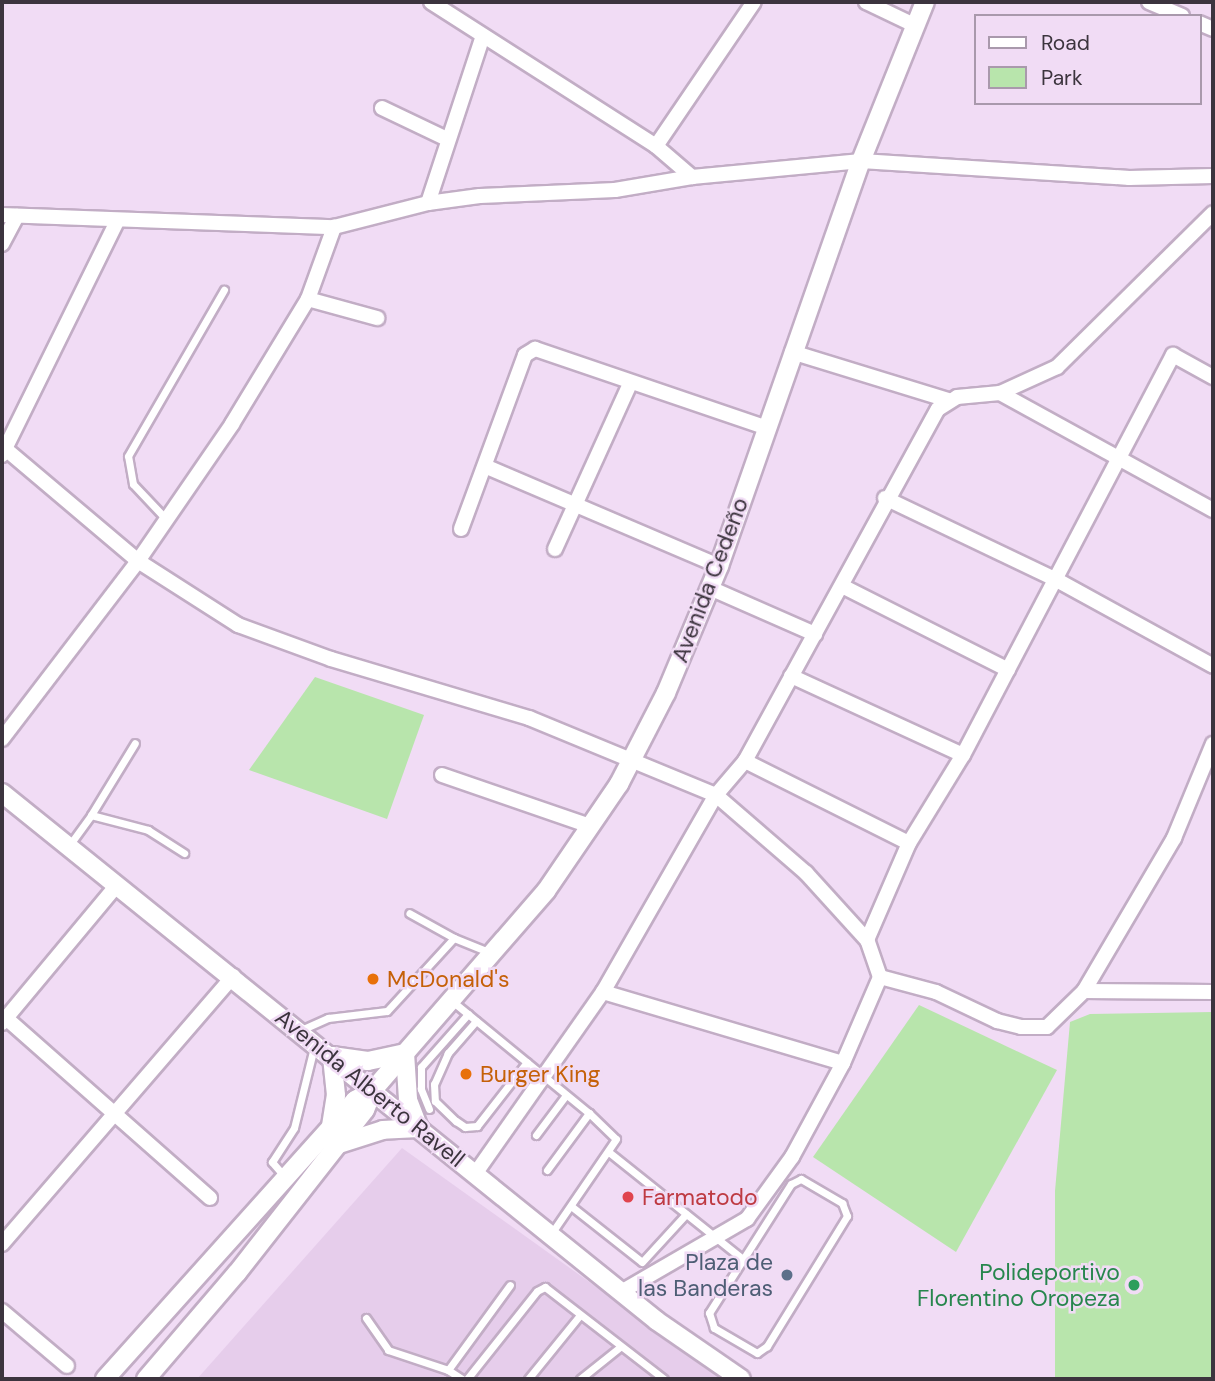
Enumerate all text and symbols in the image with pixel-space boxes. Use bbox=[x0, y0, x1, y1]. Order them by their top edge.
legend bbox=[974, 14, 1201, 105]
text: Road bbox=[1041, 29, 1090, 57]
text: Park bbox=[1041, 64, 1082, 92]
street label: Avenida Cedeño bbox=[666, 494, 754, 666]
place label: McDonald's bbox=[387, 965, 509, 993]
marker: McDonald's bbox=[365, 971, 381, 987]
street label: Avenida Alberto Ravell bbox=[270, 1003, 470, 1173]
place label: Burger King bbox=[480, 1060, 600, 1088]
marker: Burger King bbox=[458, 1066, 474, 1082]
place label: Farmatodo bbox=[642, 1183, 758, 1211]
marker: Farmatodo bbox=[620, 1189, 636, 1205]
place label: Plaza de las Banderas bbox=[638, 1248, 773, 1302]
place label: Polideportivo Florentino Oropeza bbox=[917, 1258, 1120, 1312]
marker: Plaza de las Banderas bbox=[779, 1267, 795, 1283]
marker: Polideportivo Florentino Oropeza bbox=[1126, 1277, 1142, 1293]

